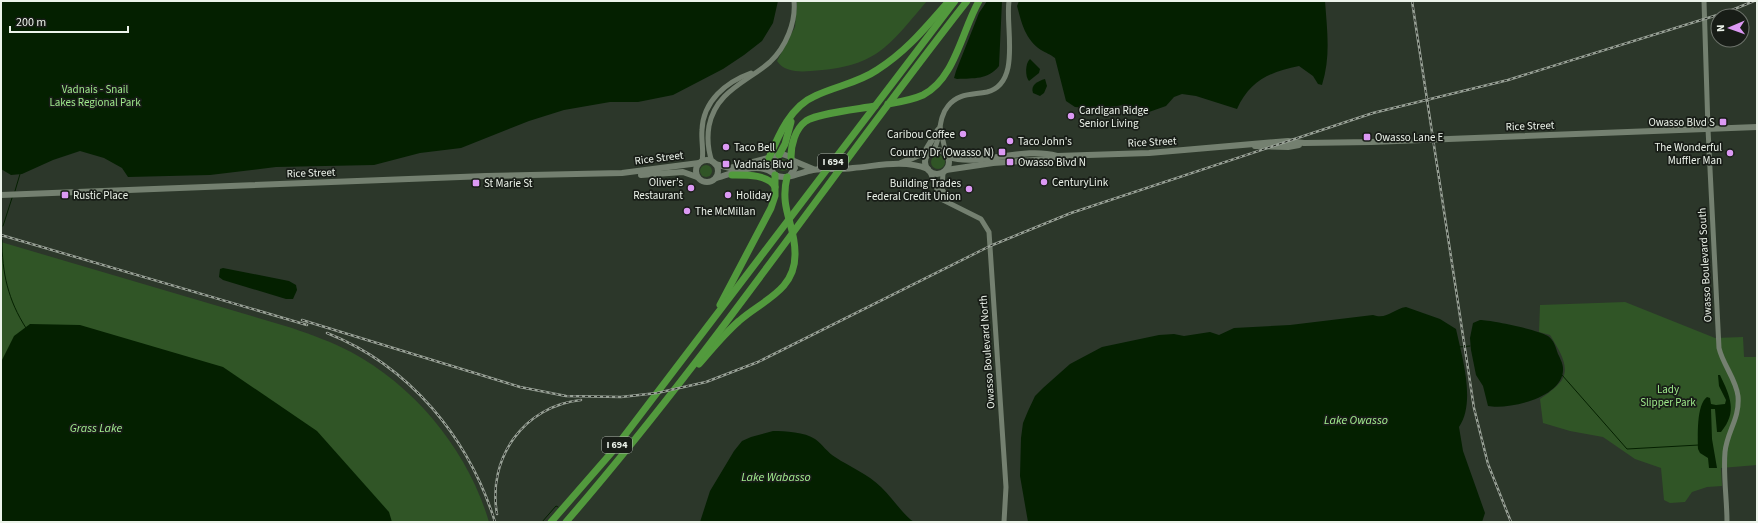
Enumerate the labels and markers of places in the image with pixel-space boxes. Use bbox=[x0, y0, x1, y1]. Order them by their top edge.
place label: Cardigan Ridge Senior Living bbox=[1079, 103, 1149, 131]
marker: Cardigan Ridge Senior Living bbox=[1066, 111, 1076, 121]
place label: Owasso Blvd S bbox=[1648, 115, 1715, 130]
marker: Owasso Blvd S bbox=[1718, 117, 1728, 127]
place label: Caribou Coffee bbox=[887, 127, 956, 142]
marker: Caribou Coffee bbox=[958, 129, 968, 139]
place label: Owasso Lane E bbox=[1375, 130, 1444, 145]
marker: Owasso Lane E bbox=[1362, 132, 1372, 142]
place label: Taco John's bbox=[1018, 134, 1072, 149]
marker: Taco John's bbox=[1005, 136, 1015, 146]
place label: Taco Bell bbox=[734, 140, 775, 155]
place label: The Wonderful Muffler Man bbox=[1654, 140, 1722, 168]
marker: Taco Bell bbox=[721, 142, 731, 152]
place label: Country Dr (Owasso N) bbox=[890, 145, 994, 160]
marker: Country Dr (Owasso N) bbox=[997, 147, 1007, 157]
marker: The Wonderful Muffler Man bbox=[1725, 148, 1735, 158]
place label: Owasso Blvd N bbox=[1018, 155, 1086, 170]
place label: Vadnais Blvd bbox=[734, 157, 793, 172]
marker: Owasso Blvd N bbox=[1005, 157, 1015, 167]
marker: Vadnais Blvd bbox=[721, 159, 731, 169]
place label: Oliver’s Restaurant bbox=[633, 175, 683, 203]
place label: CenturyLink bbox=[1052, 175, 1109, 190]
place label: St Marie St bbox=[484, 176, 533, 191]
place label: Building Trades Federal Credit Union bbox=[867, 176, 961, 204]
marker: CenturyLink bbox=[1039, 177, 1049, 187]
marker: St Marie St bbox=[471, 178, 481, 188]
marker: Oliver’s Restaurant bbox=[686, 183, 696, 193]
marker: Building Trades Federal Credit Union bbox=[964, 184, 974, 194]
place label: Rustic Place bbox=[73, 188, 129, 203]
place label: Holiday bbox=[736, 188, 771, 203]
marker: Rustic Place bbox=[60, 190, 70, 200]
marker: Holiday bbox=[723, 190, 733, 200]
place label: The McMillan bbox=[695, 204, 755, 219]
marker: The McMillan bbox=[682, 206, 692, 216]

